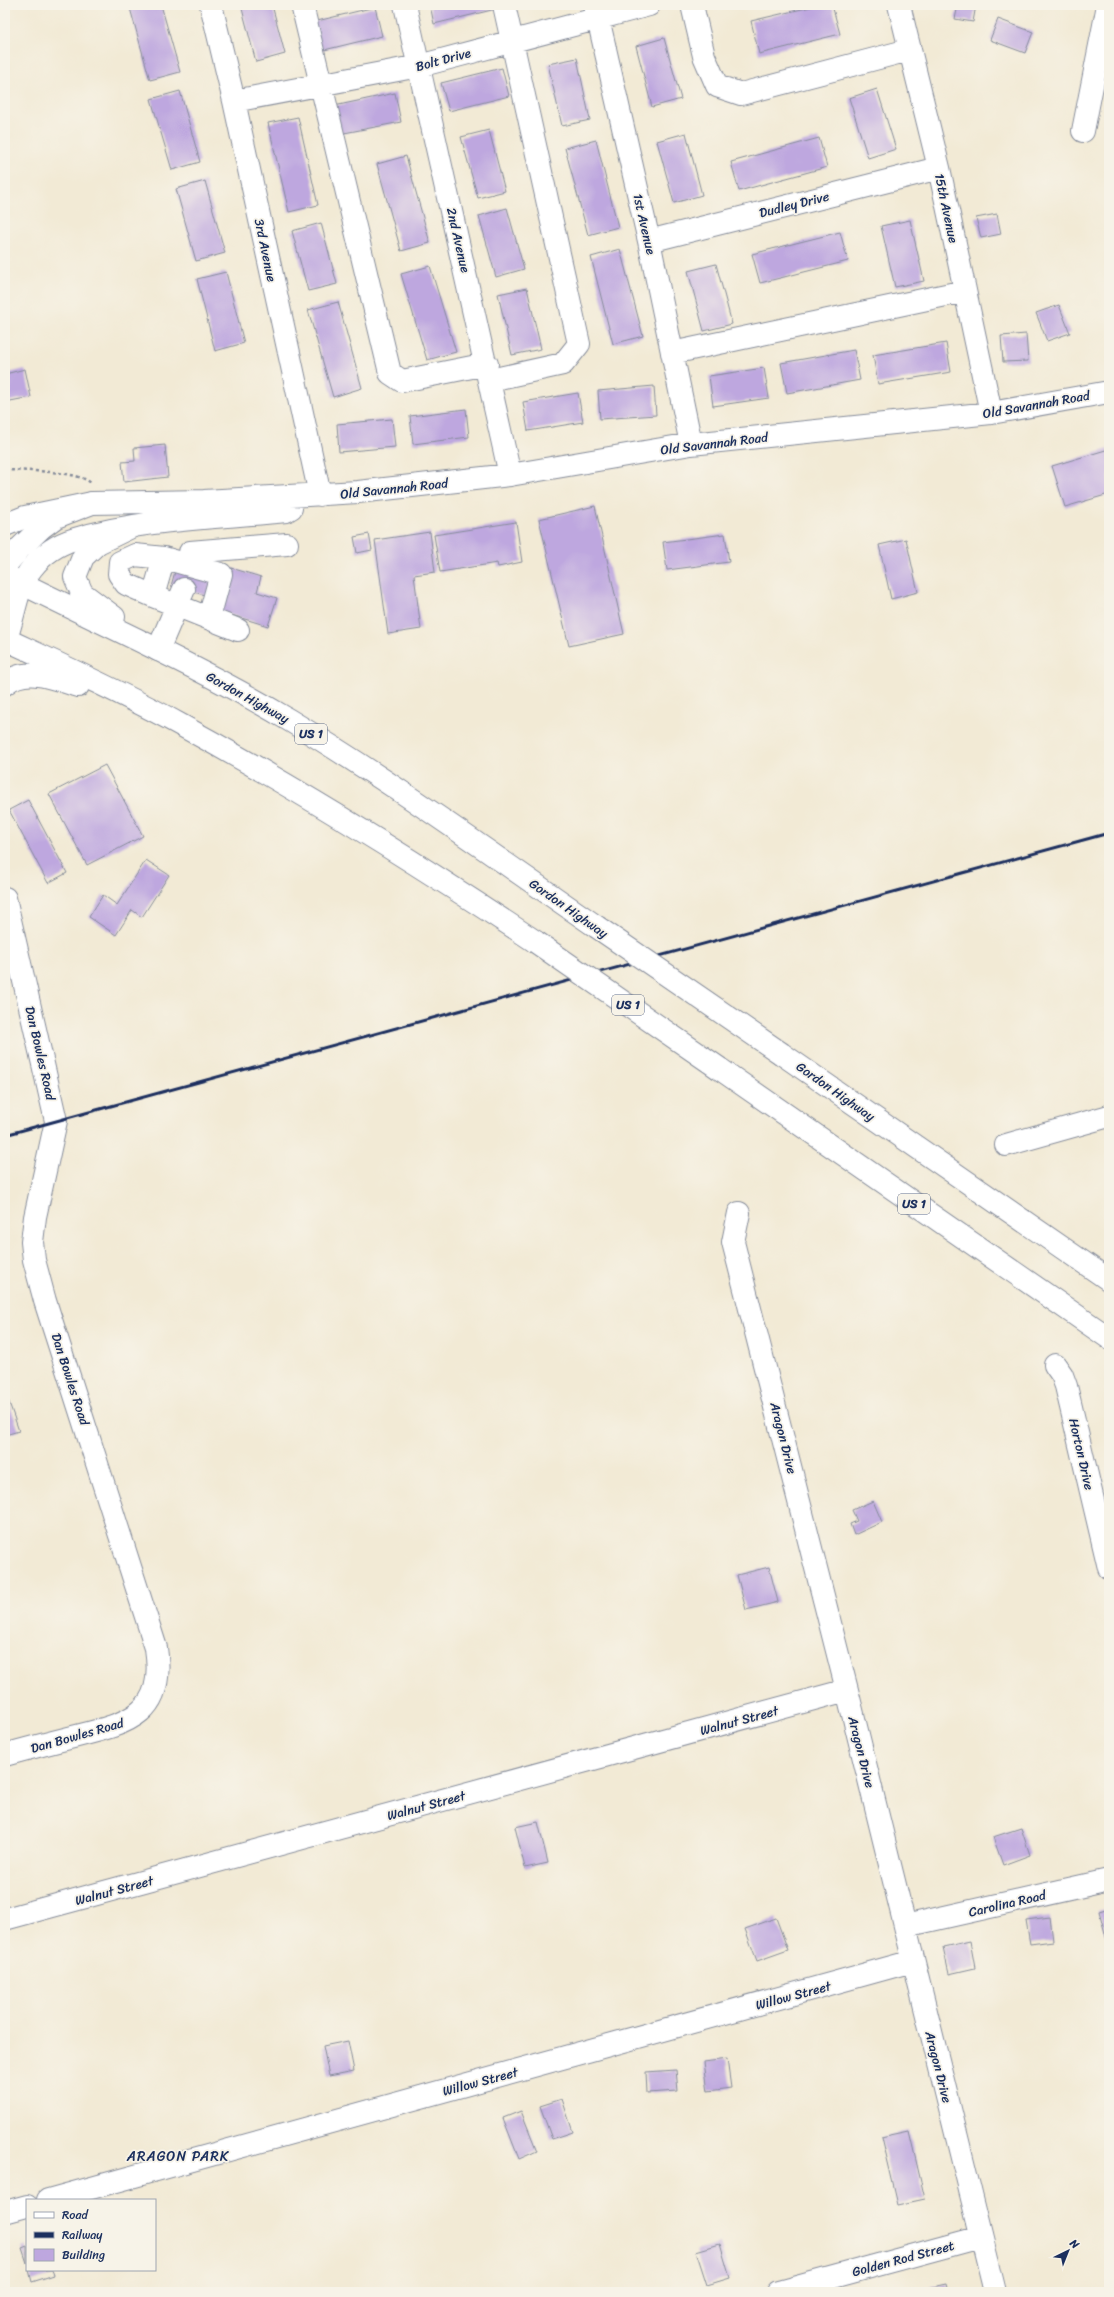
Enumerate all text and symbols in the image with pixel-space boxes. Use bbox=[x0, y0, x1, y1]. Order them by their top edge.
street label: Bolt Drive bbox=[413, 41, 473, 78]
street label: 15th Avenue bbox=[928, 171, 965, 245]
street label: Dudley Drive bbox=[757, 185, 832, 224]
street label: 1st Avenue bbox=[626, 191, 663, 257]
street label: 2nd Avenue bbox=[440, 205, 477, 275]
street label: 3rd Avenue bbox=[248, 216, 283, 284]
street label: Old Savannah Road bbox=[981, 384, 1093, 425]
street label: Old Savannah Road bbox=[659, 425, 770, 462]
street label: Old Savannah Road bbox=[339, 471, 450, 506]
street label: Gordon Highway bbox=[202, 665, 294, 730]
road number: US 1 bbox=[295, 724, 327, 744]
street label: Gordon Highway bbox=[524, 873, 613, 944]
road number: US 1 bbox=[612, 995, 644, 1015]
street label: Dan Bowles Road bbox=[19, 1004, 63, 1103]
street label: Gordon Highway bbox=[791, 1056, 880, 1127]
road number: US 1 bbox=[898, 1194, 930, 1214]
street label: Dan Bowles Road bbox=[45, 1330, 97, 1429]
street label: Aragon Drive bbox=[763, 1399, 804, 1477]
street label: Horton Drive bbox=[1062, 1416, 1101, 1493]
street label: Walnut Street bbox=[697, 1699, 782, 1742]
street label: Dan Bowles Road bbox=[28, 1711, 127, 1760]
street label: Aragon Drive bbox=[841, 1713, 882, 1791]
street label: Walnut Street bbox=[384, 1784, 469, 1827]
street label: Walnut Street bbox=[72, 1869, 157, 1912]
street label: Carolina Road bbox=[966, 1883, 1049, 1924]
street label: Willow Street bbox=[753, 1974, 834, 2017]
street label: Aragon Drive bbox=[918, 2028, 959, 2106]
street label: Willow Street bbox=[440, 2060, 521, 2103]
district label: ARAGON PARK bbox=[126, 2144, 230, 2169]
legend bbox=[26, 2199, 156, 2271]
text: Road bbox=[62, 2204, 89, 2226]
text: Railway bbox=[62, 2224, 103, 2246]
north arrow bbox=[1048, 2231, 1088, 2271]
street label: Golden Rod Street bbox=[849, 2234, 957, 2283]
text: N bbox=[1064, 2234, 1084, 2254]
text: Building bbox=[62, 2244, 105, 2266]

